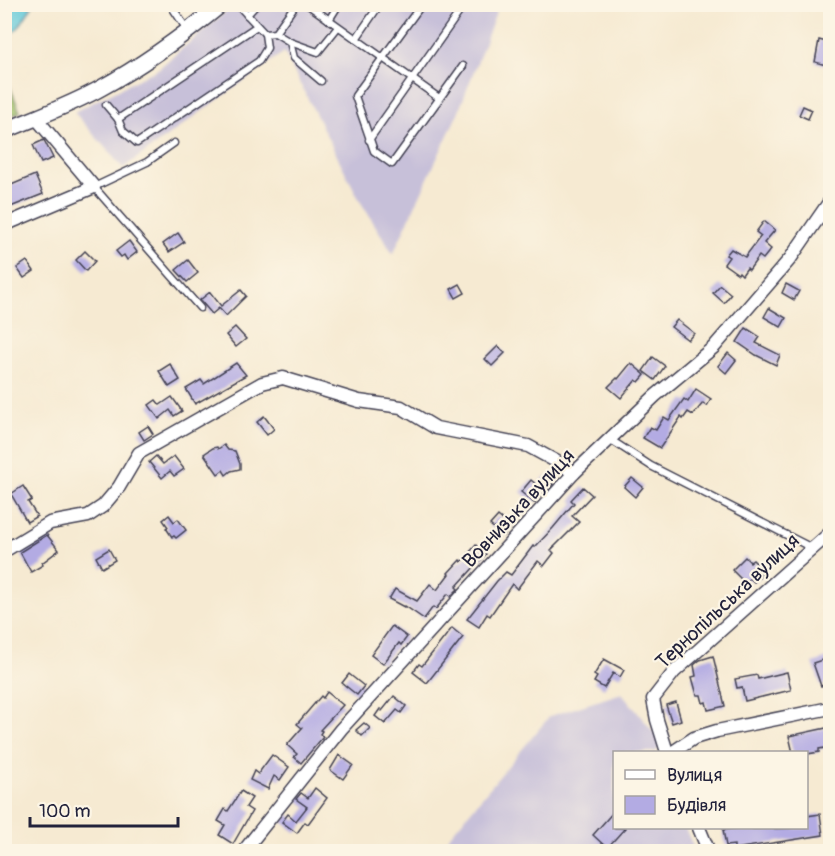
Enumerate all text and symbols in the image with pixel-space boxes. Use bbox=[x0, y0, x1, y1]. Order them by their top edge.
street label: Вовнизька вулиця bbox=[457, 444, 580, 573]
street label: Тернопільська вулиця bbox=[650, 528, 804, 674]
legend bbox=[613, 751, 808, 829]
text: Вулиця bbox=[667, 764, 722, 787]
scale bar bbox=[30, 790, 178, 828]
text: Будівля bbox=[667, 794, 726, 817]
text: 100 m bbox=[39, 800, 91, 823]

